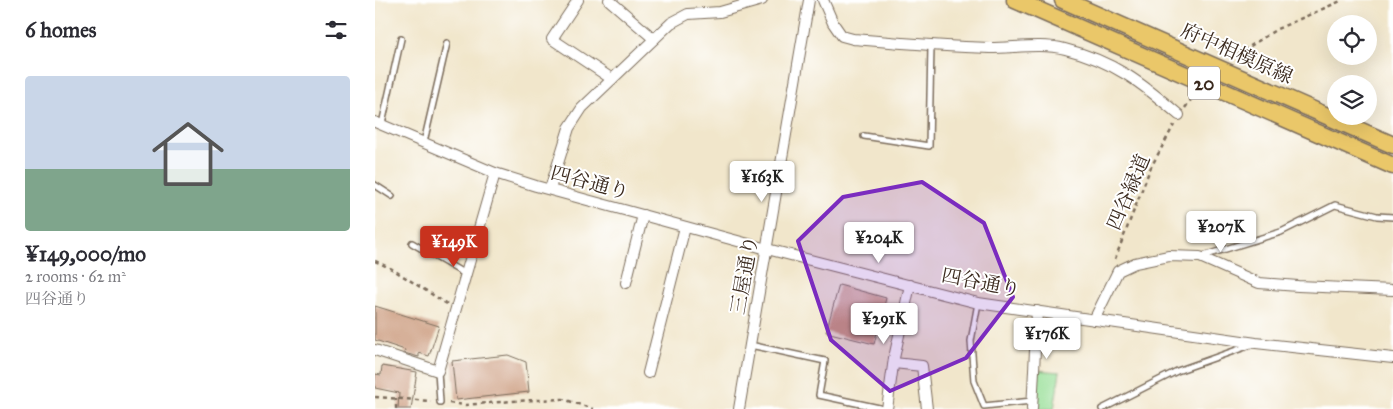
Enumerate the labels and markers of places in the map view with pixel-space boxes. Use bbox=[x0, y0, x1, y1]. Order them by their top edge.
pin: ¥163K bbox=[727, 160, 797, 203]
pin: ¥207K bbox=[1186, 210, 1256, 253]
pin: ¥204K bbox=[844, 222, 914, 264]
pin: ¥149K bbox=[419, 226, 489, 268]
pin: ¥291K bbox=[849, 302, 919, 345]
pin: ¥176K bbox=[1012, 318, 1082, 360]

